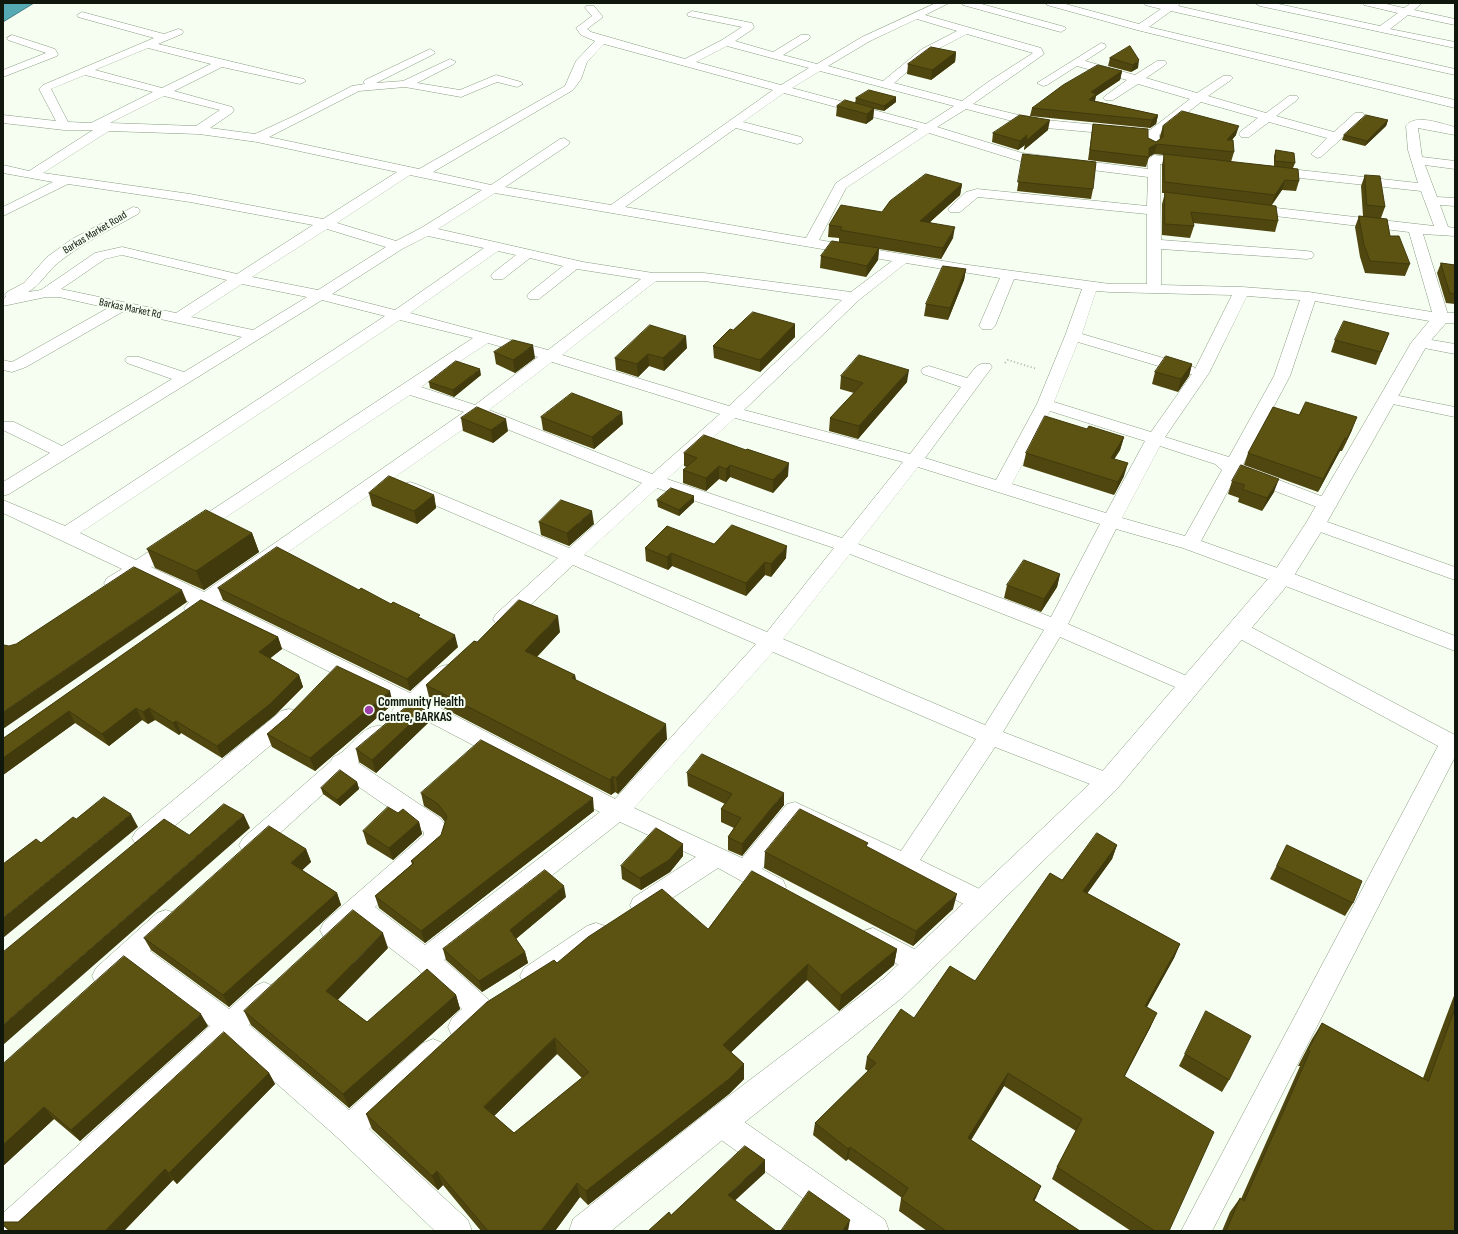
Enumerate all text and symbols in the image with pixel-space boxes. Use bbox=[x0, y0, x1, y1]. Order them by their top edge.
street label: Barkas Market Road bbox=[61, 209, 129, 257]
street label: Barkas Market Rd bbox=[98, 296, 162, 322]
place label: Community Health Centre, BARKAS bbox=[378, 695, 464, 726]
marker: Community Health Centre, BARKAS bbox=[363, 704, 375, 716]

